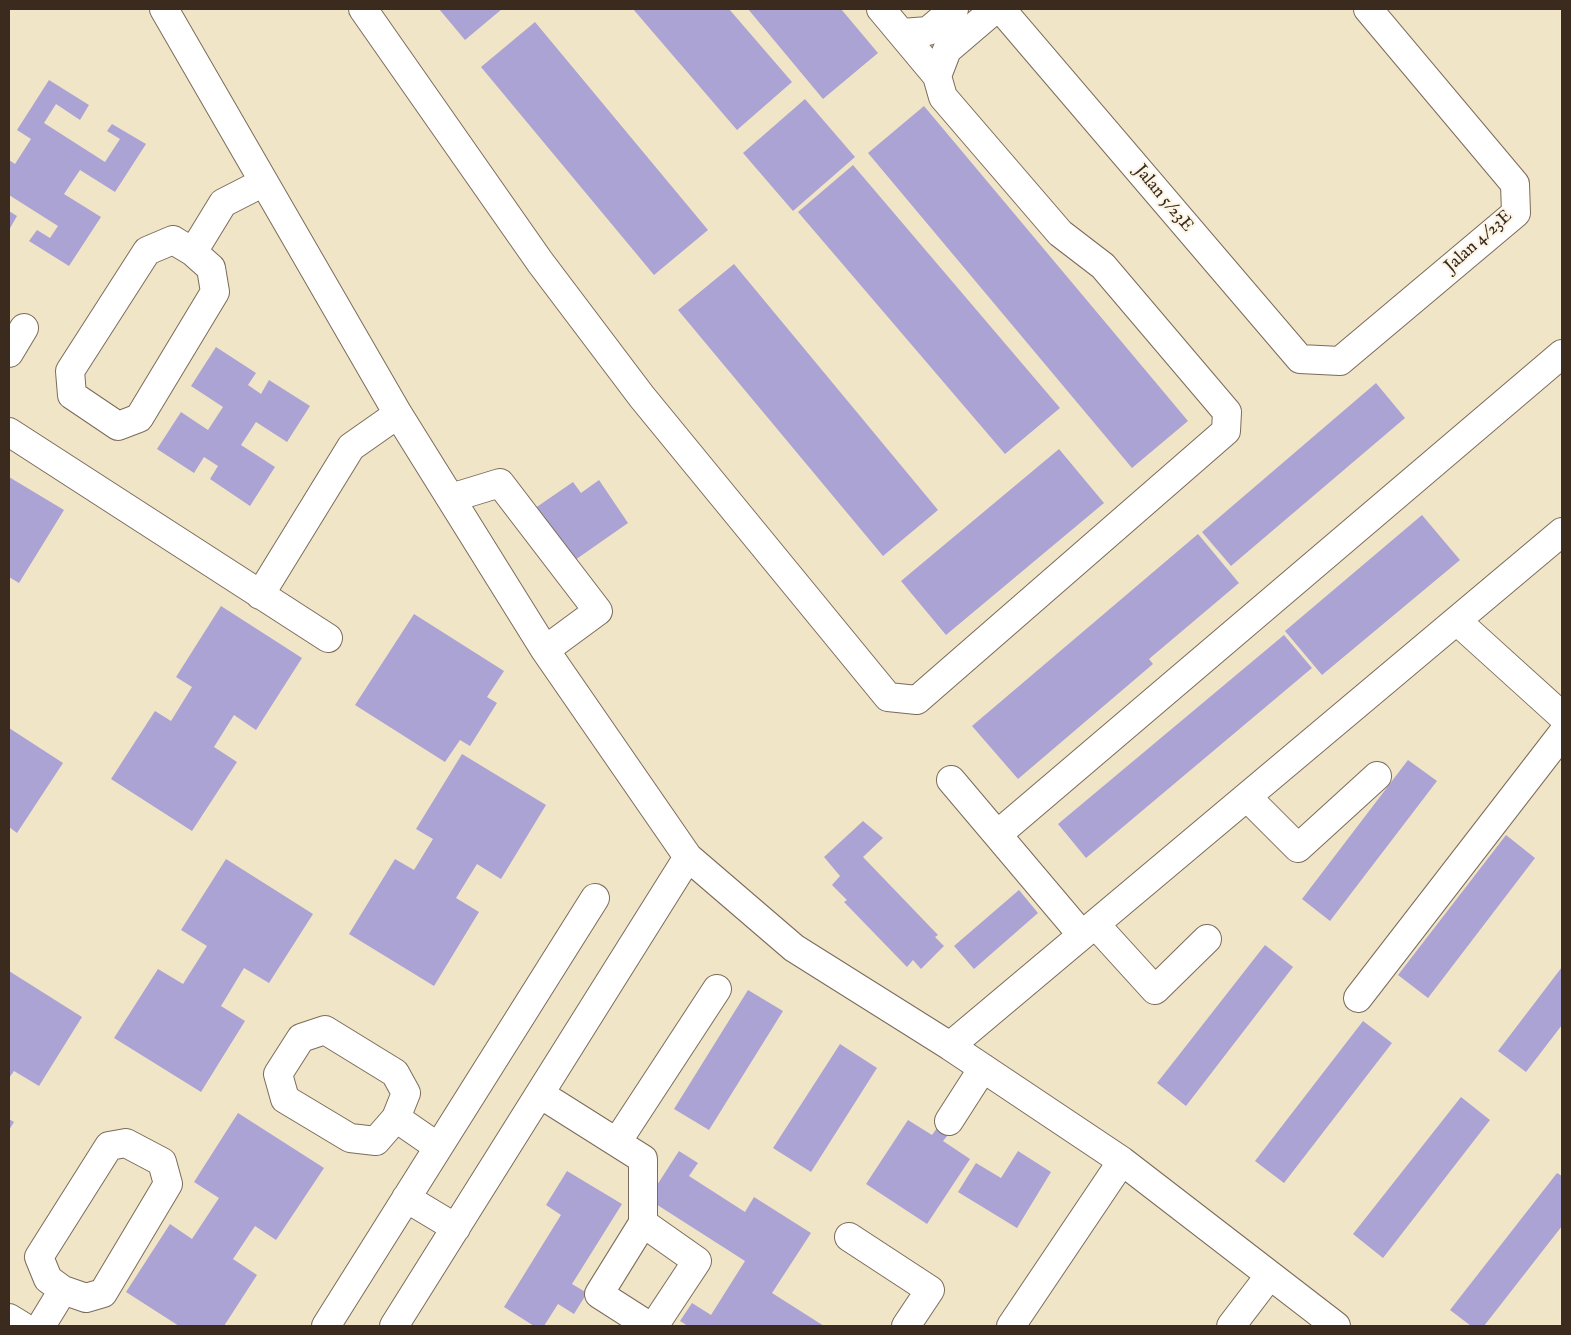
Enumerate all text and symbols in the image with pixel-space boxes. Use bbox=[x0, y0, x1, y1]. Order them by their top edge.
street label: Jalan 5/23E bbox=[1129, 161, 1197, 237]
street label: Jalan 4/23E bbox=[1441, 206, 1517, 278]

